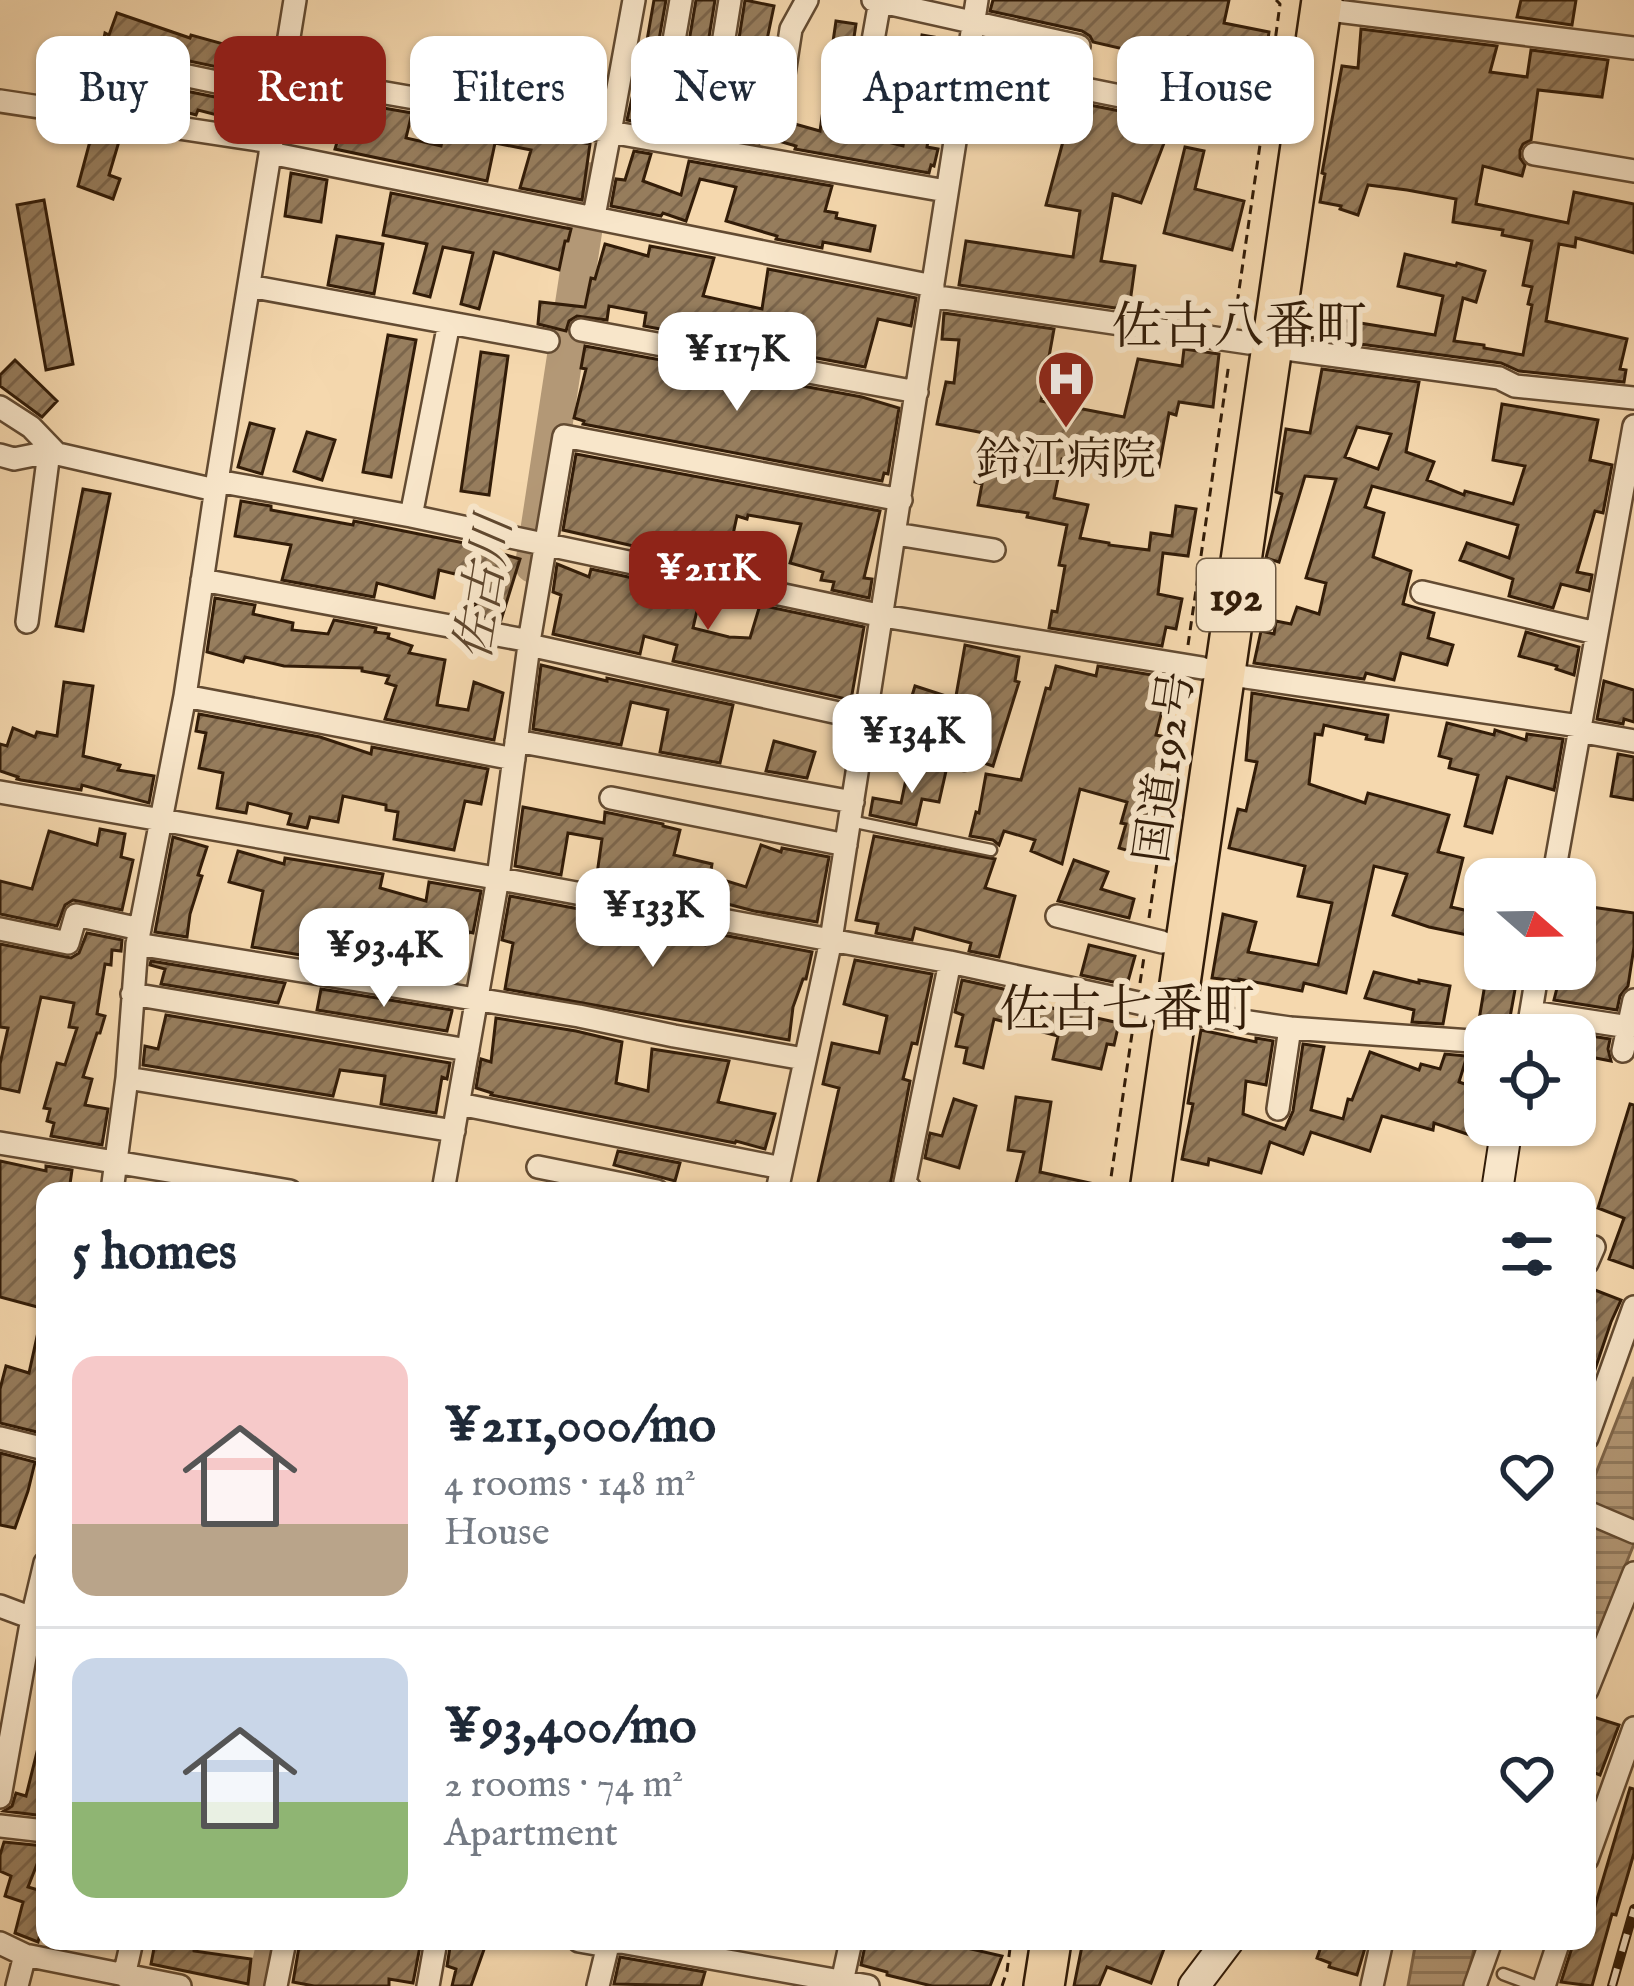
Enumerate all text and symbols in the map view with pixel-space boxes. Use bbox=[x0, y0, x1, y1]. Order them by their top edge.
chip: Buy bbox=[36, 36, 190, 144]
chip: Rent bbox=[214, 36, 386, 144]
chip: Filters bbox=[410, 36, 607, 144]
chip: New bbox=[631, 36, 797, 144]
chip: Apartment bbox=[821, 36, 1093, 144]
chip: House bbox=[1117, 36, 1314, 144]
district label: 佐古八番町 bbox=[1111, 297, 1367, 362]
pin: ¥117K bbox=[653, 312, 821, 414]
text: ¥117K bbox=[685, 326, 789, 375]
hospital icon: 鈴江病院 bbox=[1035, 348, 1097, 430]
place label: 鈴江病院 bbox=[976, 433, 1156, 490]
water label: 佐古川 bbox=[445, 508, 528, 664]
pin: ¥211K bbox=[624, 531, 792, 633]
text: ¥211K bbox=[656, 545, 760, 594]
road number: 192 bbox=[1197, 559, 1275, 631]
street label: 国道192号 bbox=[1125, 668, 1208, 867]
pin: ¥134K bbox=[828, 694, 996, 796]
text: ¥134K bbox=[860, 708, 964, 757]
north arrow bbox=[1464, 858, 1596, 990]
map controls bbox=[1464, 858, 1596, 1146]
pin: ¥133K bbox=[569, 868, 737, 970]
text: ¥133K bbox=[603, 882, 703, 931]
pin: ¥93.4K bbox=[286, 908, 482, 1010]
text: ¥93.4K bbox=[326, 922, 442, 971]
district label: 佐古七番町 bbox=[999, 980, 1255, 1045]
button: locate bbox=[1464, 1014, 1596, 1146]
icon: filters bbox=[1494, 1221, 1560, 1287]
text: 5 homes bbox=[72, 1222, 237, 1287]
text: ¥211,000/mo bbox=[444, 1395, 716, 1460]
icon: home bbox=[168, 1404, 312, 1548]
icon: heart bbox=[1494, 1443, 1560, 1509]
text: 4 rooms · 148 m² bbox=[444, 1460, 696, 1509]
text: House bbox=[444, 1509, 550, 1558]
text: ¥93,400/mo bbox=[444, 1696, 696, 1761]
icon: home bbox=[168, 1706, 312, 1850]
icon: heart bbox=[1494, 1745, 1560, 1811]
text: 2 rooms · 74 m² bbox=[444, 1761, 683, 1810]
text: Apartment bbox=[444, 1810, 618, 1859]

